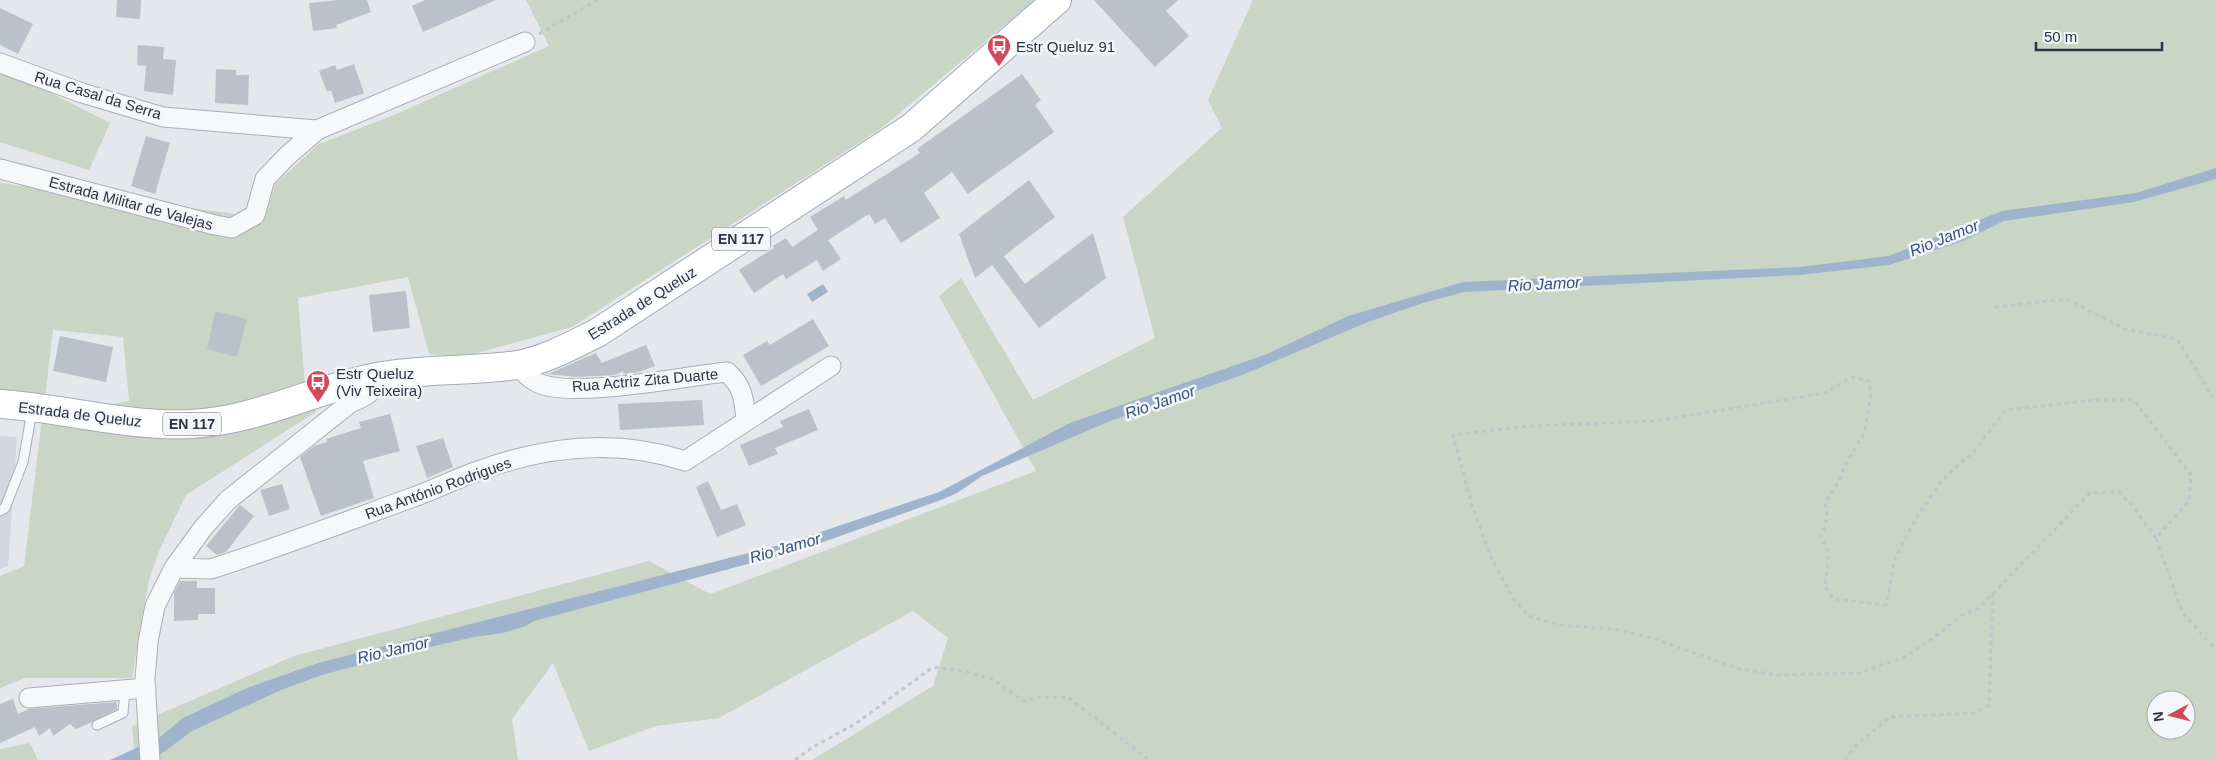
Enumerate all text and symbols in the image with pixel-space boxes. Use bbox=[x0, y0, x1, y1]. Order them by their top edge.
scale bar bbox=[2036, 20, 2162, 52]
text: 50 m bbox=[2044, 28, 2077, 45]
bus stop icon: Estr Queluz 91 bbox=[986, 33, 1012, 67]
place label: Estr Queluz 91 bbox=[1016, 38, 1115, 55]
street label: Rua Casal da Serra bbox=[33, 68, 164, 123]
street label: Estrada Militar de Valejas bbox=[47, 173, 215, 233]
water label: Rio Jamor bbox=[1907, 216, 1982, 260]
road number: EN 117 bbox=[712, 228, 770, 250]
street label: Estrada de Queluz bbox=[585, 263, 699, 343]
water label: Rio Jamor bbox=[1507, 274, 1582, 294]
place label: Estr Queluz (Viv Teixeira) bbox=[336, 365, 422, 399]
street label: Rua Actriz Zita Duarte bbox=[571, 365, 719, 395]
bus stop icon: Estr Queluz (Viv Teixeira) bbox=[305, 369, 331, 403]
water label: Rio Jamor bbox=[1123, 382, 1198, 422]
street label: Estrada de Queluz bbox=[17, 398, 143, 430]
road number: EN 117 bbox=[163, 412, 221, 436]
street label: Rua António Rodrigues bbox=[363, 454, 513, 522]
water label: Rio Jamor bbox=[748, 530, 823, 566]
water label: Rio Jamor bbox=[356, 633, 431, 666]
north arrow bbox=[2146, 690, 2196, 740]
text: N bbox=[2150, 711, 2167, 723]

